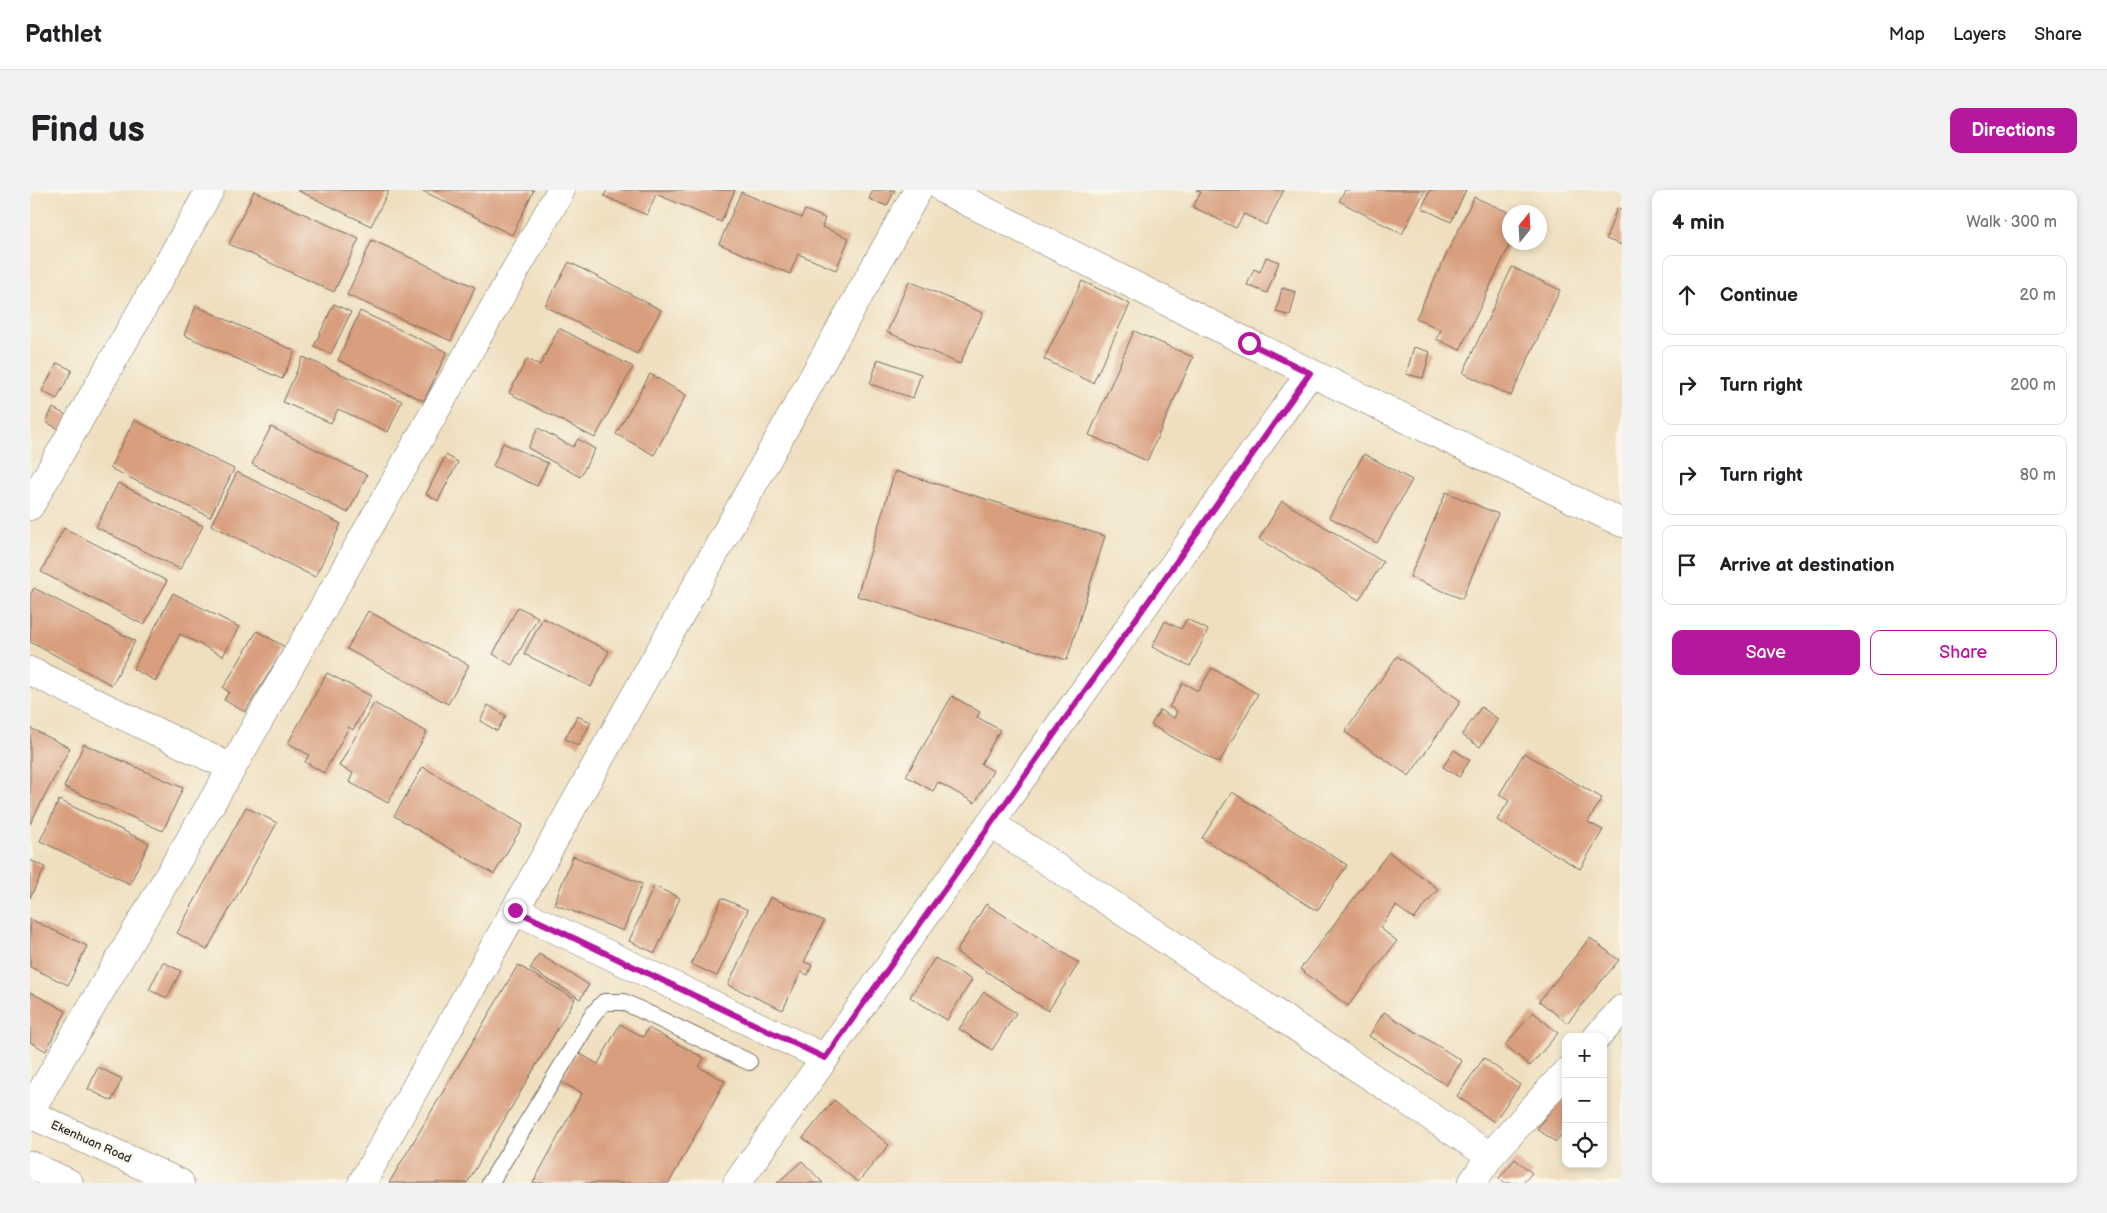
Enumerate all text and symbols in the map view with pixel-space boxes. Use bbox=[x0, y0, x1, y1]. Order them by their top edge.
text: Pathlet bbox=[25, 20, 102, 49]
text: Map bbox=[1889, 24, 1925, 45]
text: Layers bbox=[1953, 24, 2006, 45]
text: Share bbox=[2034, 24, 2082, 45]
button: Directions bbox=[1950, 108, 2077, 153]
text: Find us bbox=[30, 109, 145, 152]
north arrow bbox=[1502, 205, 1547, 250]
text: 4 min bbox=[1672, 210, 1725, 235]
text: Walk · 300 m bbox=[1966, 213, 2057, 232]
icon: ahead bbox=[1673, 281, 1701, 309]
text: Continue bbox=[1720, 284, 1798, 307]
text: 20 m bbox=[2020, 286, 2056, 305]
route start bbox=[1238, 332, 1261, 355]
icon: right bbox=[1673, 371, 1701, 399]
text: Turn right bbox=[1720, 374, 1803, 397]
text: 200 m bbox=[2010, 376, 2056, 395]
icon: right bbox=[1673, 461, 1701, 489]
text: Turn right bbox=[1720, 464, 1803, 487]
text: 80 m bbox=[2020, 466, 2056, 485]
icon: arrive bbox=[1673, 551, 1701, 579]
text: Arrive at destination bbox=[1720, 554, 1895, 577]
button: Save bbox=[1672, 630, 1860, 675]
button: Share bbox=[1870, 630, 2057, 675]
route end bbox=[504, 899, 527, 922]
map controls bbox=[1562, 1033, 1607, 1168]
button: + bbox=[1562, 1033, 1607, 1078]
button: − bbox=[1562, 1078, 1607, 1123]
street label: Ekenhuan Road bbox=[48, 1118, 134, 1167]
button: locate bbox=[1562, 1123, 1607, 1168]

